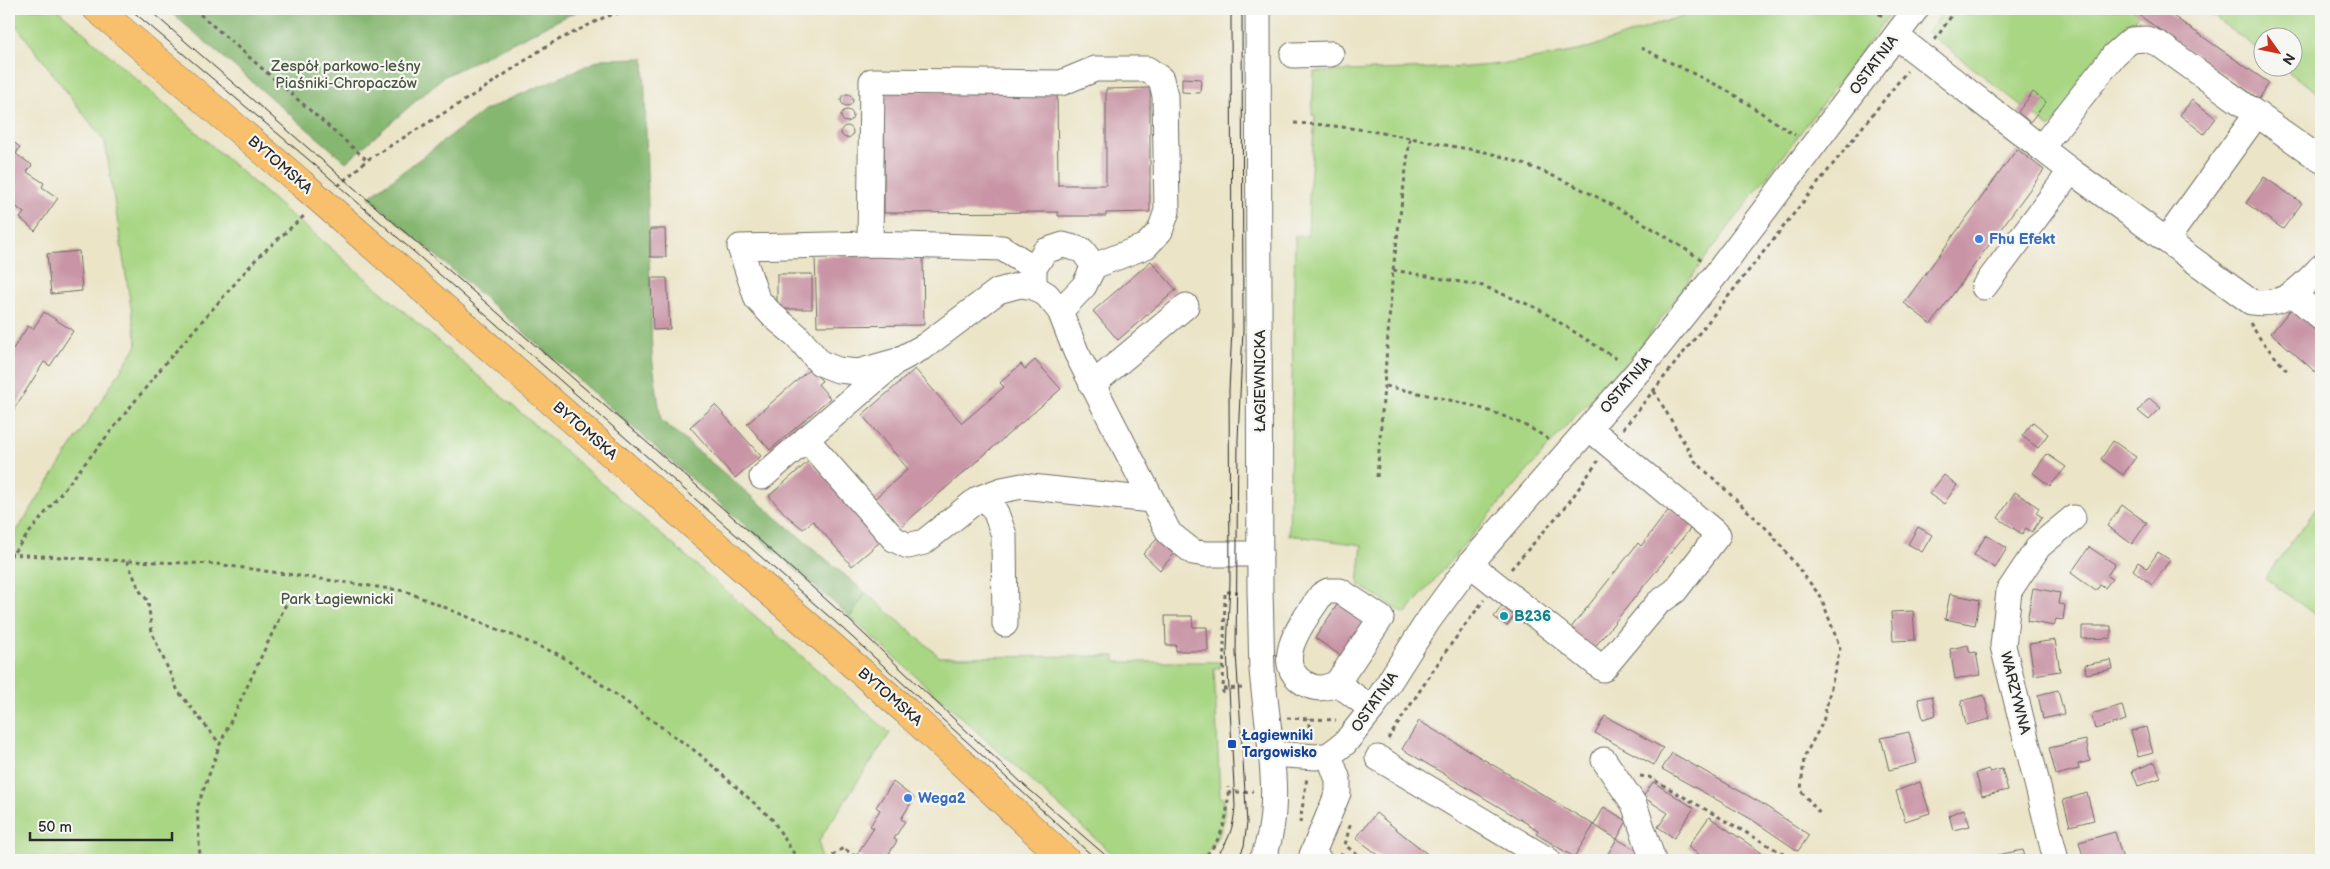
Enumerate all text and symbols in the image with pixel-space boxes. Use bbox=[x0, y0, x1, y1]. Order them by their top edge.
north arrow bbox=[2252, 28, 2302, 78]
street label: OSTATNIA bbox=[1846, 31, 1903, 98]
text: N bbox=[2278, 50, 2298, 68]
park label: Zespół parkowo-leśny Piaśniki-Chropaczów bbox=[270, 57, 421, 93]
street label: BYTOMSKA bbox=[244, 132, 317, 199]
place label: Fhu Efekt bbox=[1989, 230, 2055, 249]
marker: Fhu Efekt bbox=[1973, 233, 1985, 245]
street label: ŁAGIEWNICKA bbox=[1251, 329, 1270, 432]
street label: OSTATNIA bbox=[1596, 352, 1656, 417]
street label: BYTOMSKA bbox=[549, 398, 622, 465]
park label: Park Łagiewnicki bbox=[281, 590, 393, 609]
place label: B236 bbox=[1514, 607, 1551, 626]
marker: B236 bbox=[1498, 610, 1510, 622]
street label: WARZYWNA bbox=[1996, 650, 2035, 737]
street label: BYTOMSKA bbox=[854, 664, 927, 731]
street label: OSTATNIA bbox=[1347, 667, 1403, 736]
place label: Łagiewniki Targowisko bbox=[1241, 726, 1318, 762]
marker: Łagiewniki Targowisko bbox=[1226, 738, 1238, 750]
place label: Wega2 bbox=[918, 789, 966, 808]
marker: Wega2 bbox=[902, 792, 914, 804]
scale bar bbox=[30, 809, 172, 841]
text: 50 m bbox=[38, 818, 72, 837]

